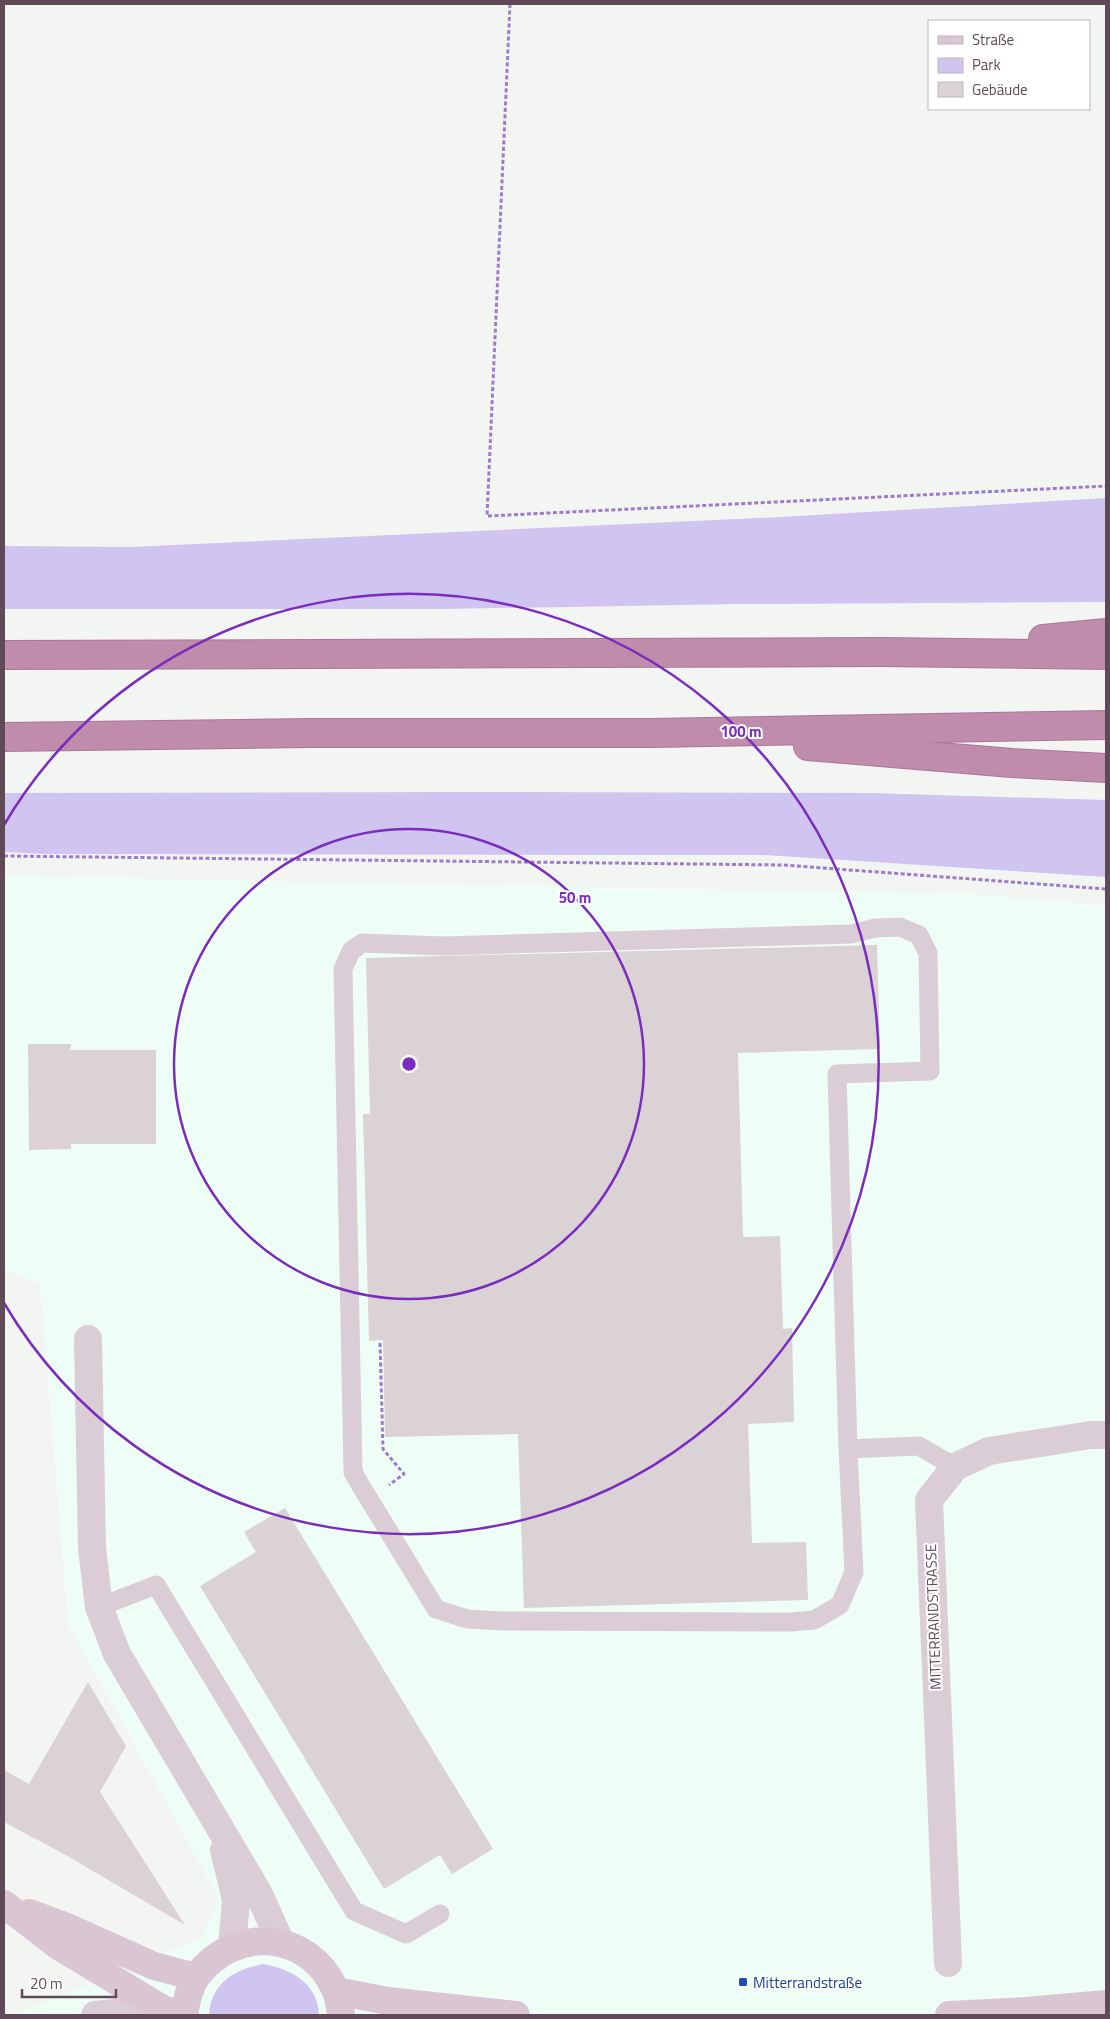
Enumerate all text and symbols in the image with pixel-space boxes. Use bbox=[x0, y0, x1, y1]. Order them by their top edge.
legend bbox=[928, 20, 1090, 110]
text: Straße bbox=[972, 28, 1014, 51]
text: Park bbox=[972, 53, 1001, 76]
text: Gebäude bbox=[972, 78, 1028, 101]
text: 100 m bbox=[720, 720, 762, 743]
text: 50 m bbox=[559, 886, 591, 909]
centre of rings bbox=[400, 1055, 418, 1073]
street label: MITTERRANDSTRASSE bbox=[919, 1544, 947, 1690]
scale bar bbox=[22, 1966, 116, 1998]
place label: Mitterrandstraße bbox=[753, 1971, 862, 1994]
text: 20 m bbox=[30, 1972, 63, 1995]
marker: Mitterrandstraße bbox=[737, 1976, 749, 1988]

